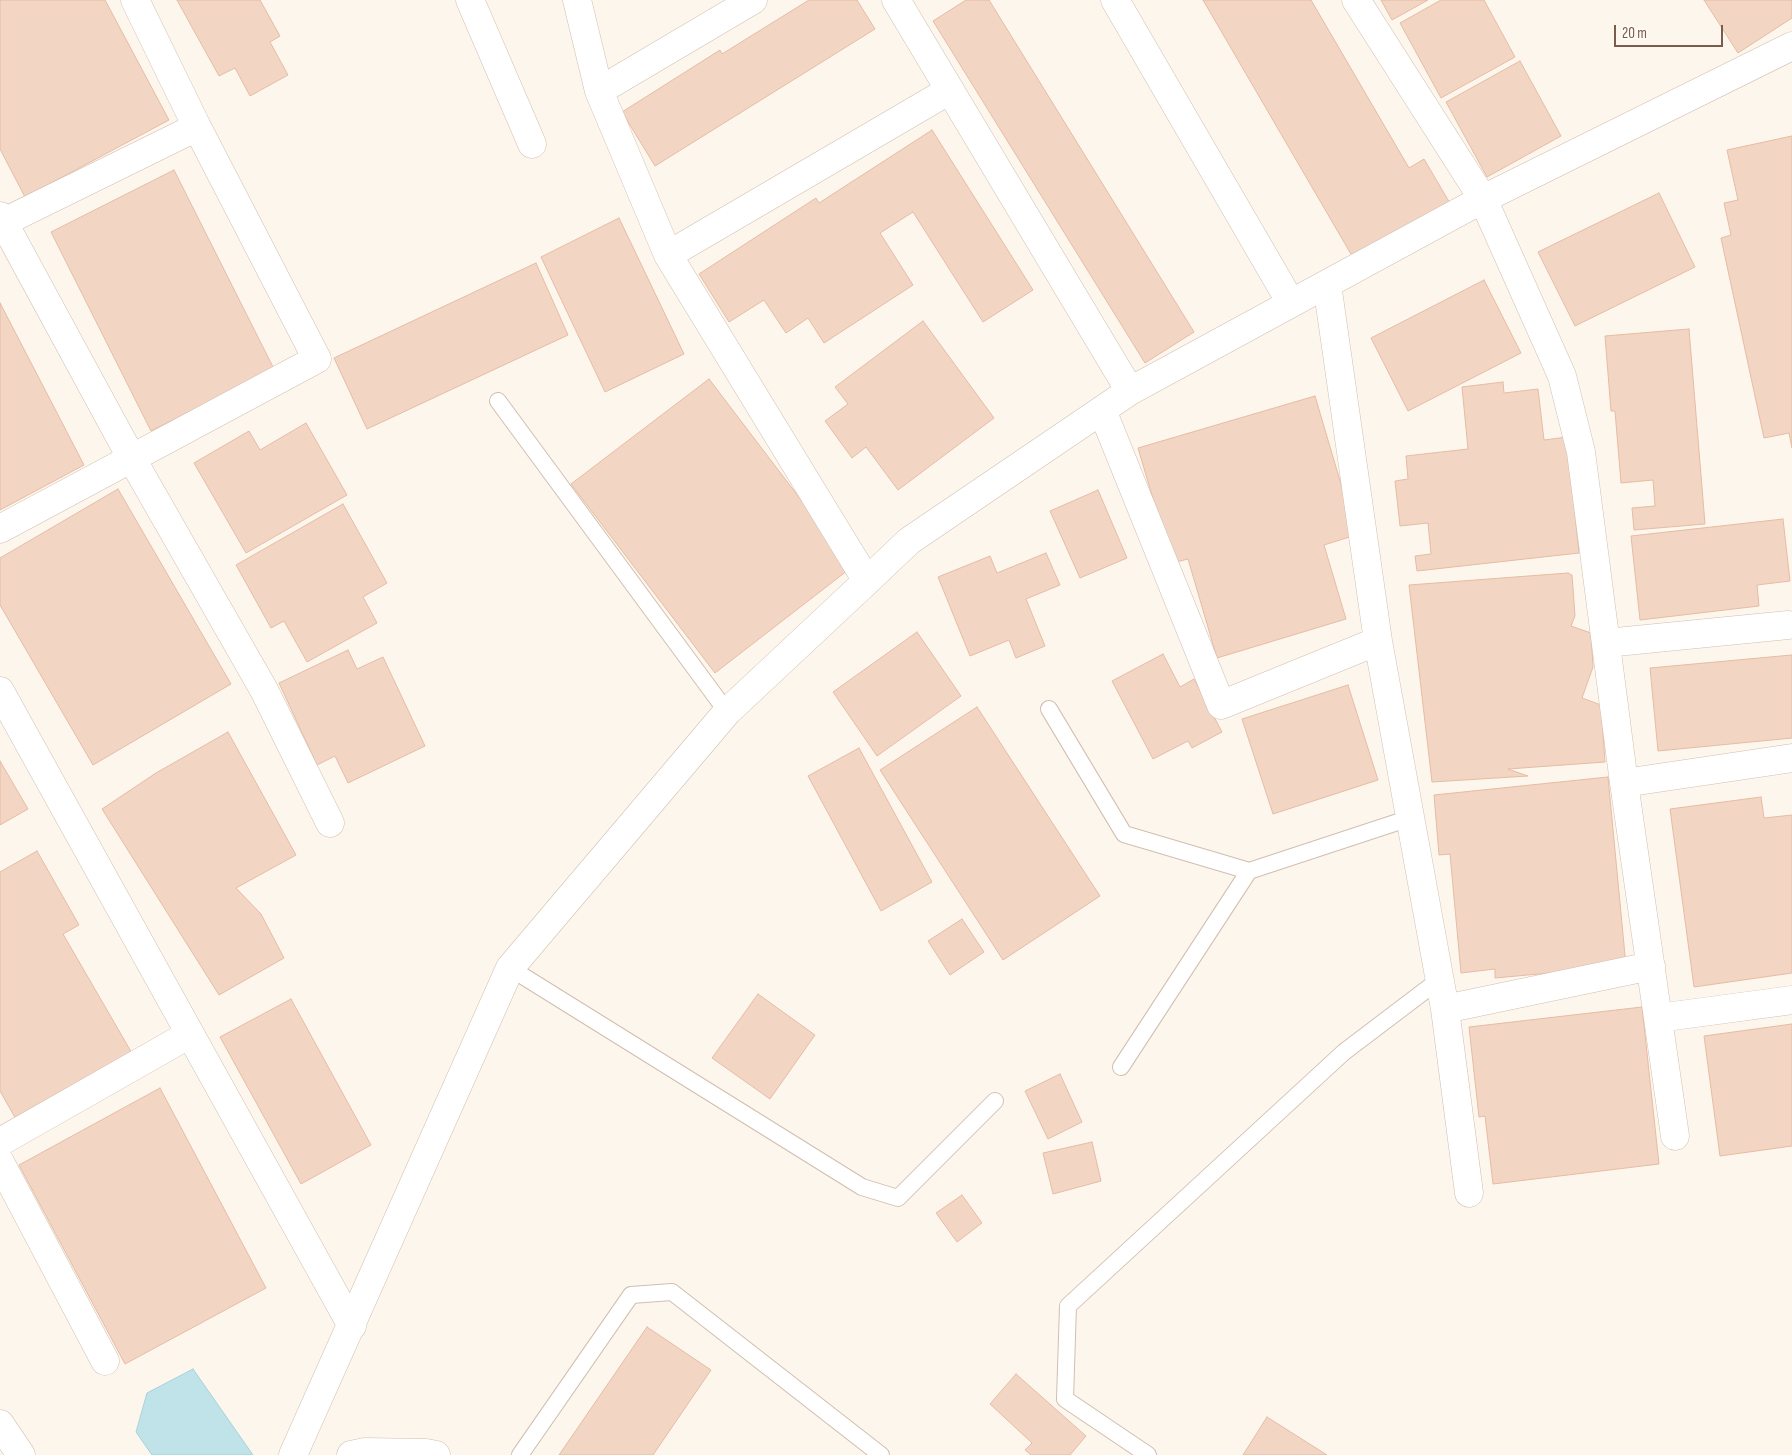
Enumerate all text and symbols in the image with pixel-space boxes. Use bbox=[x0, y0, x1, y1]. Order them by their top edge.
scale bar bbox=[1617, 15, 1726, 47]
text: 20 m bbox=[1622, 24, 1647, 43]

